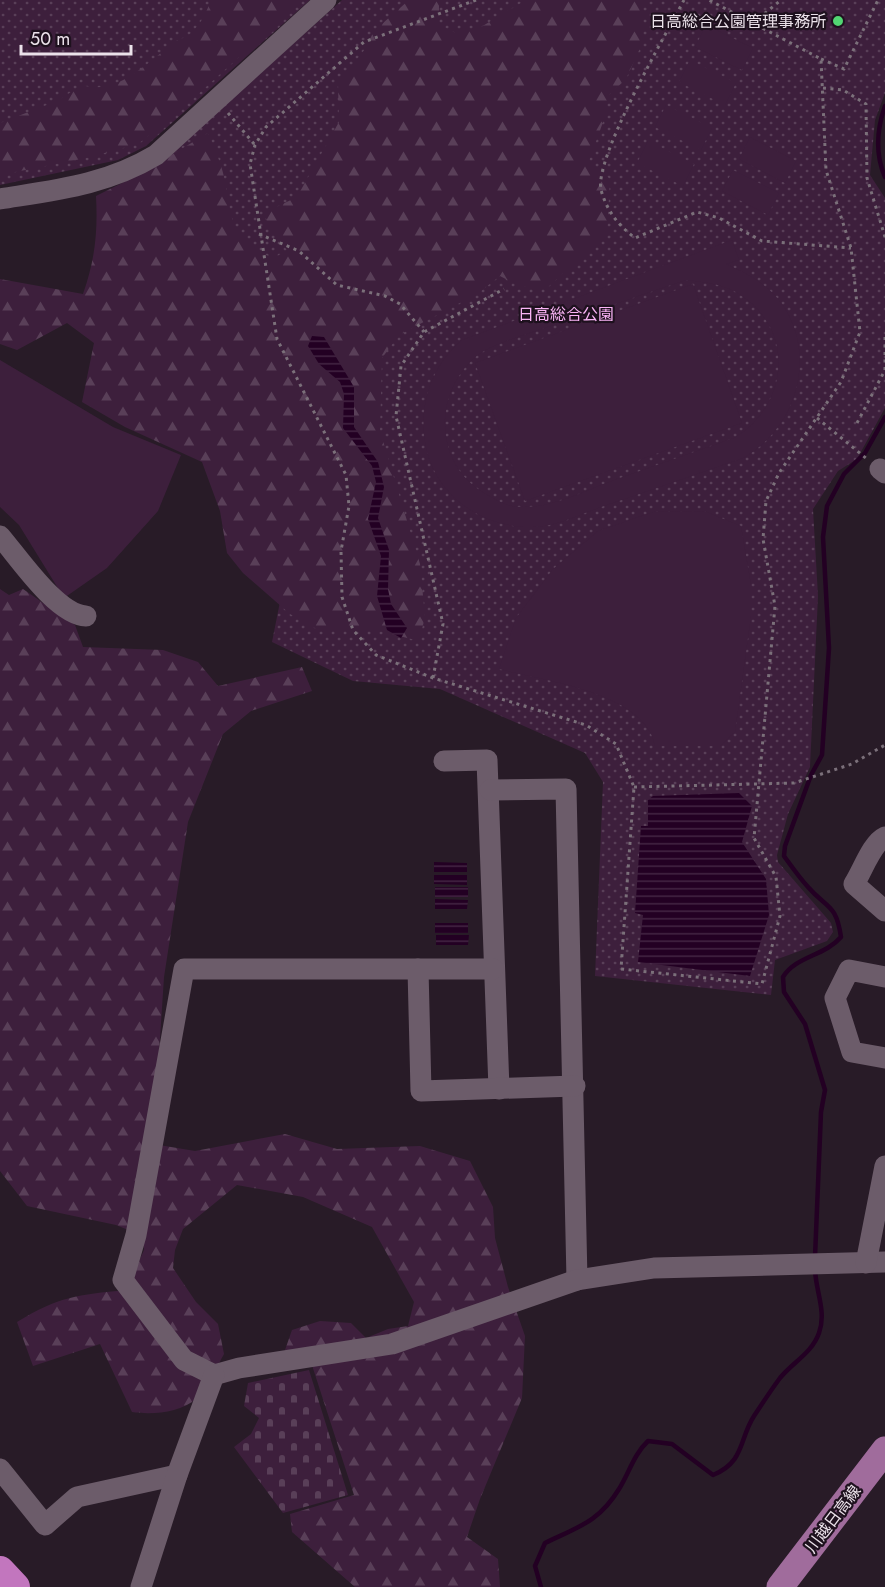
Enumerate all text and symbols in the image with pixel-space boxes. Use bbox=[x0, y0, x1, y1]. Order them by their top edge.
place label: 日高総合公園管理事務所 bbox=[650, 10, 826, 33]
marker: 日高総合公園管理事務所 bbox=[831, 14, 845, 28]
scale bar bbox=[21, 18, 130, 56]
text: 50 m bbox=[30, 26, 70, 52]
park label: 日高総合公園 bbox=[518, 303, 614, 326]
street label: 川越日高線 bbox=[800, 1480, 866, 1558]

